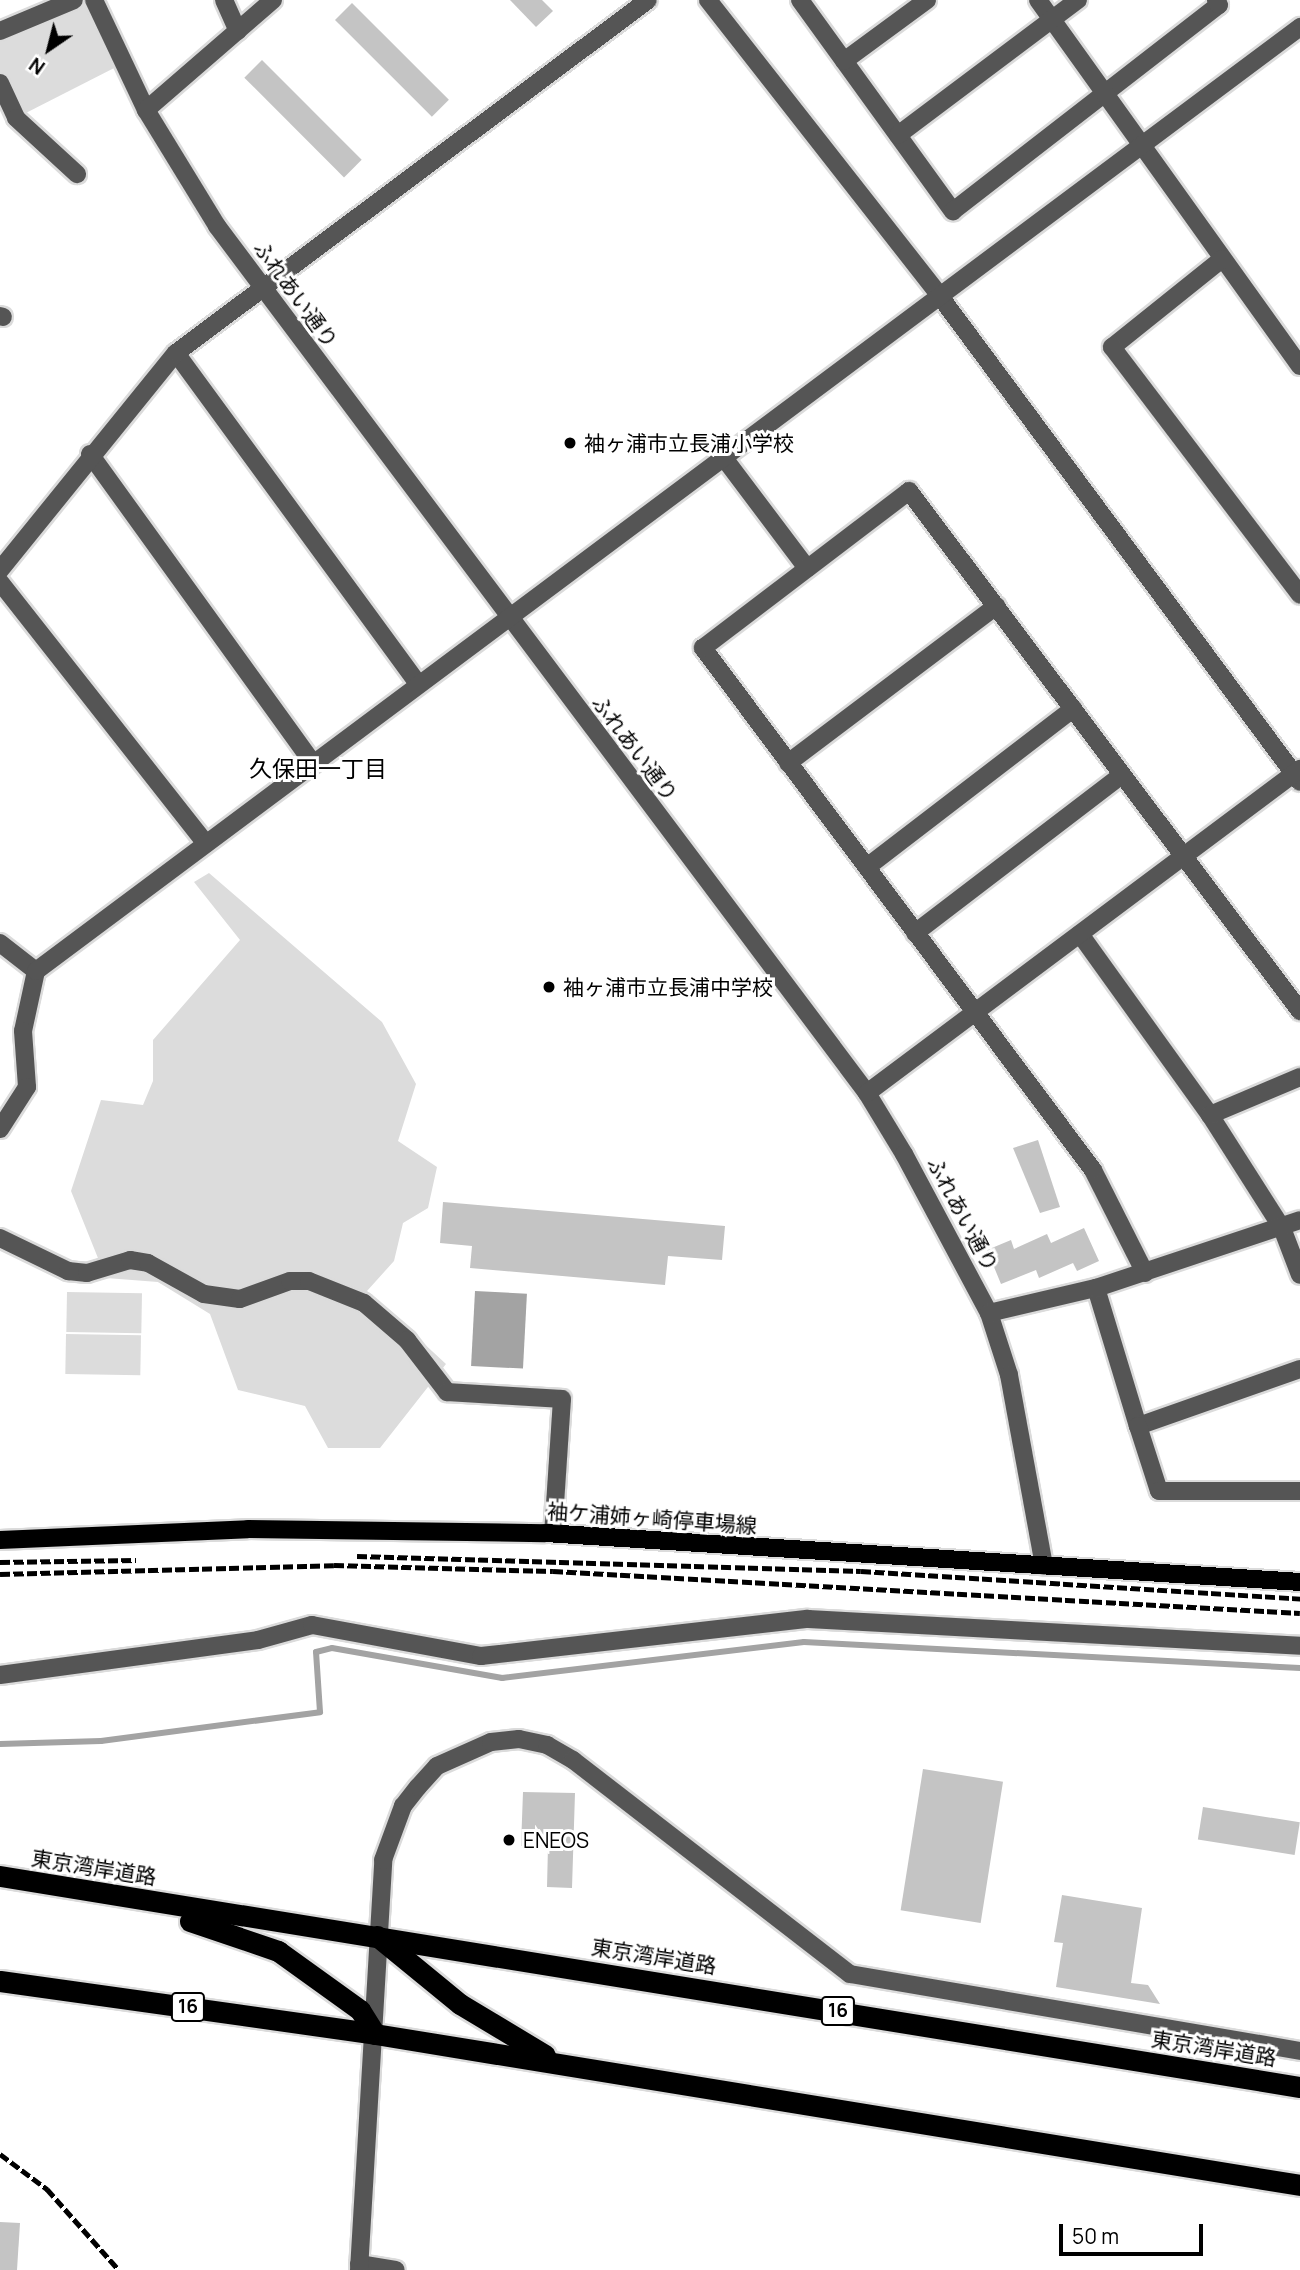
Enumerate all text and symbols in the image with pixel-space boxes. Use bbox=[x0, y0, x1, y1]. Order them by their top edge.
north arrow bbox=[14, 14, 84, 84]
text: N bbox=[24, 52, 50, 81]
street label: ふれあい通り bbox=[249, 236, 343, 352]
place label: 袖ヶ浦市立長浦小学校 bbox=[584, 430, 794, 456]
marker: 袖ヶ浦市立長浦小学校 bbox=[562, 435, 578, 451]
street label: ふれあい通り bbox=[587, 690, 683, 806]
district label: 久保田一丁目 bbox=[249, 754, 387, 782]
place label: 袖ヶ浦市立長浦中学校 bbox=[563, 974, 773, 1000]
marker: 袖ヶ浦市立長浦中学校 bbox=[541, 979, 557, 995]
street label: ふれあい通り bbox=[922, 1152, 1004, 1276]
street label: 袖ケ浦姉ヶ崎停車場線 bbox=[546, 1498, 758, 1538]
place label: ENEOS bbox=[523, 1827, 589, 1853]
marker: ENEOS bbox=[501, 1832, 517, 1848]
street label: 東京湾岸道路 bbox=[30, 1845, 158, 1889]
street label: 東京湾岸道路 bbox=[590, 1934, 718, 1978]
road number: 16 bbox=[170, 1992, 206, 2022]
road number: 16 bbox=[820, 1996, 856, 2026]
street label: 東京湾岸道路 bbox=[1150, 2026, 1278, 2070]
scale bar bbox=[1062, 2210, 1206, 2254]
text: 50 m bbox=[1072, 2222, 1119, 2250]

